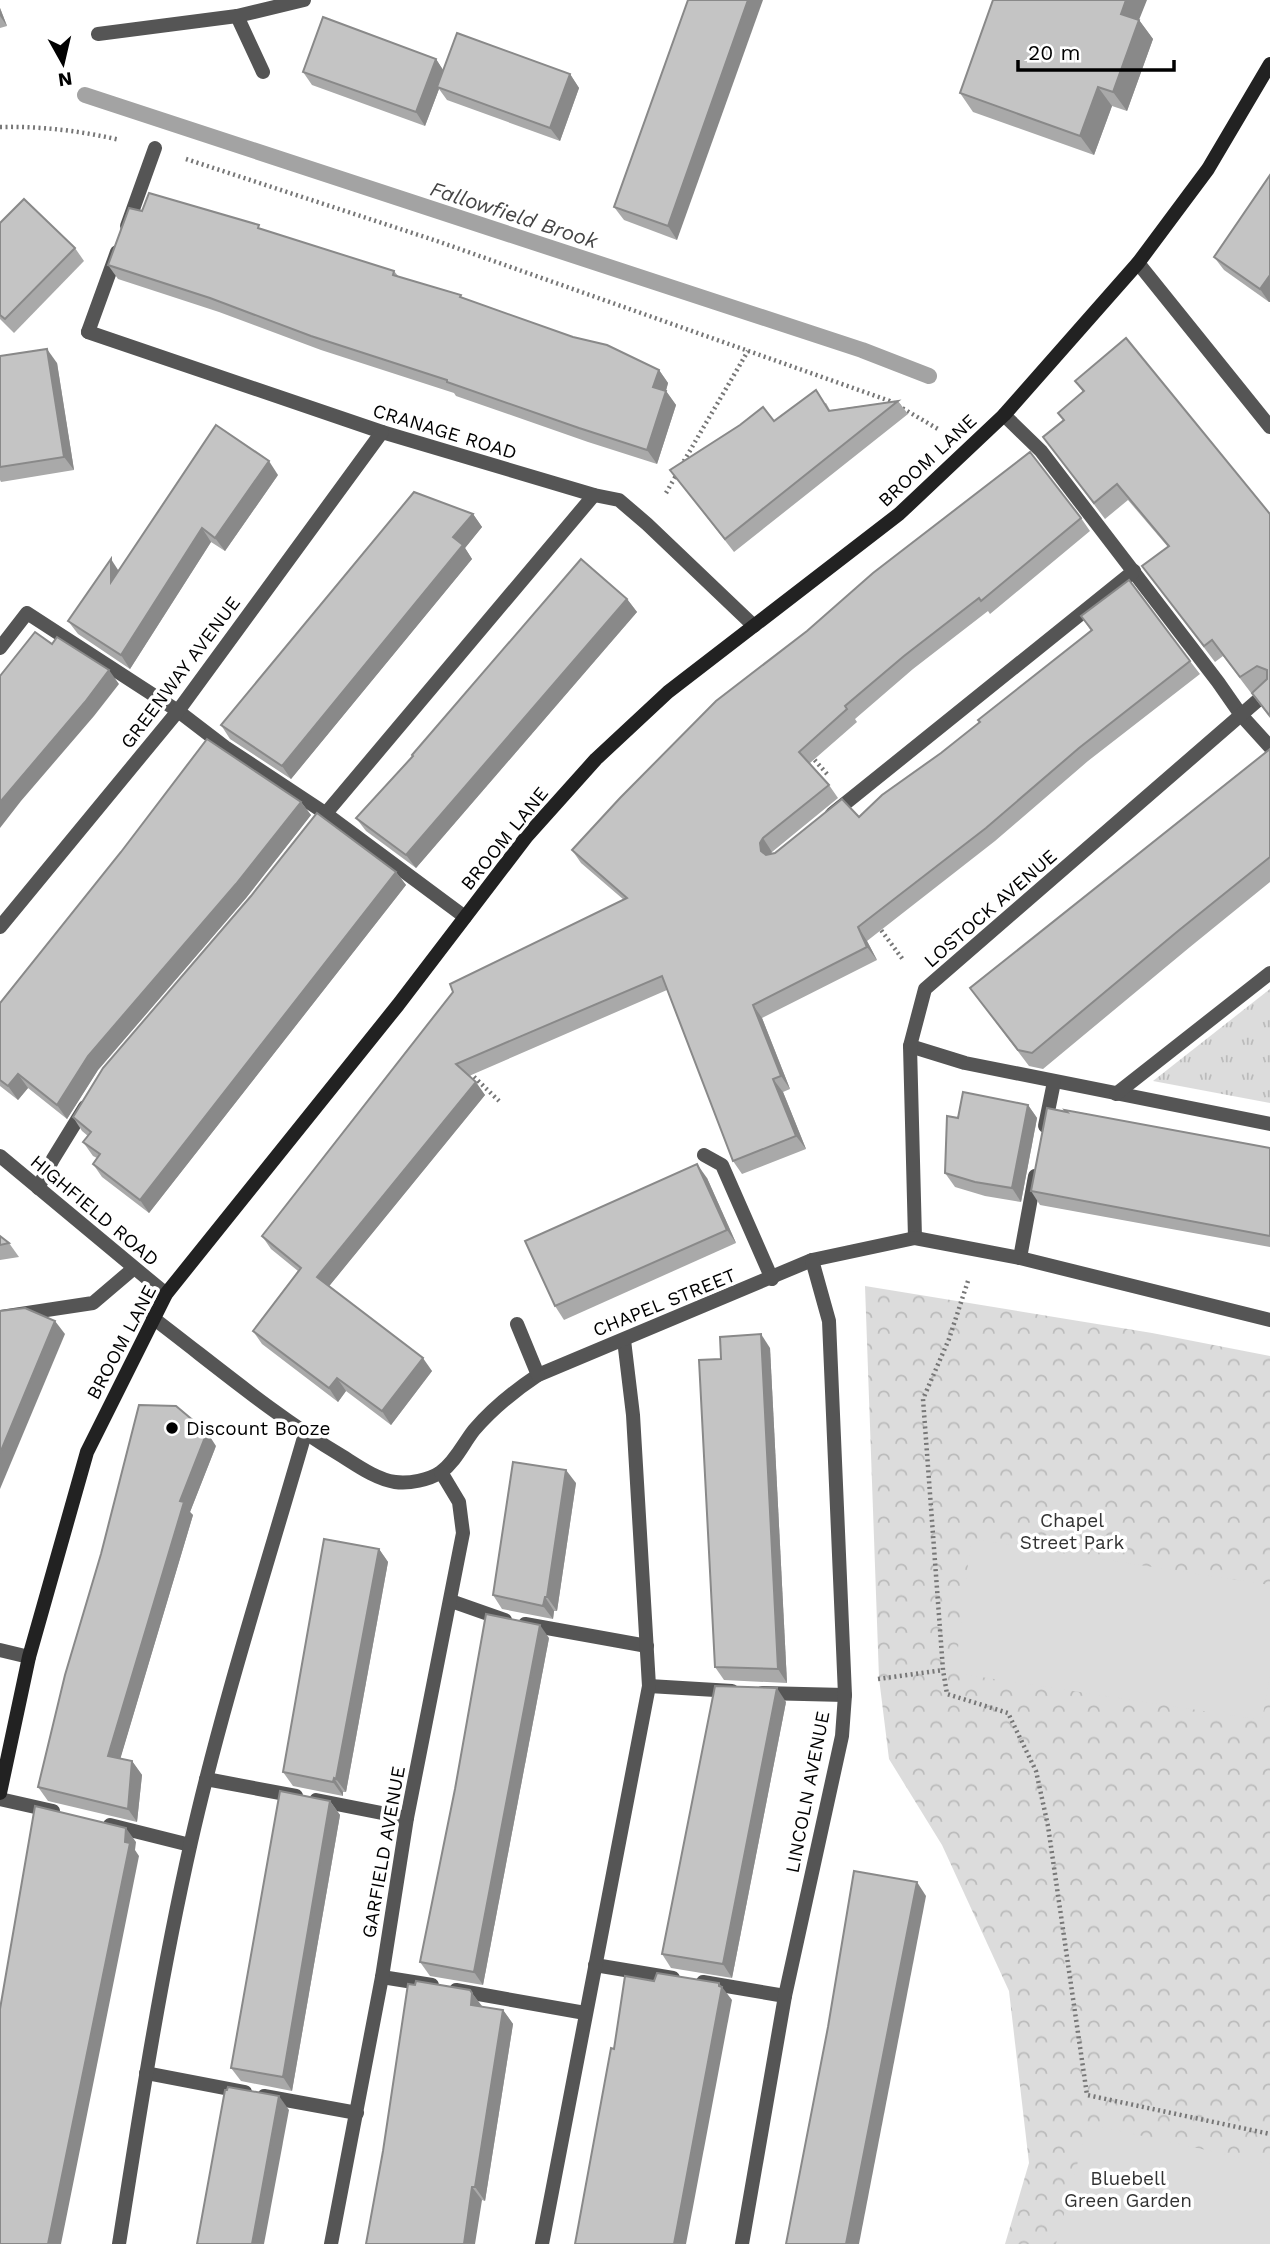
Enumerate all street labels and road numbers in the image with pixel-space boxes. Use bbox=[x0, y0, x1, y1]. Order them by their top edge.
street label: CRANAGE ROAD bbox=[370, 399, 520, 464]
street label: BROOM LANE bbox=[873, 409, 981, 512]
street label: GREENWAY AVENUE bbox=[116, 592, 245, 753]
street label: BROOM LANE bbox=[456, 782, 553, 895]
street label: LOSTOCK AVENUE bbox=[919, 844, 1061, 972]
street label: HIGHFIELD ROAD bbox=[26, 1150, 164, 1271]
street label: CHAPEL STREET bbox=[589, 1263, 739, 1342]
street label: BROOM LANE bbox=[82, 1281, 161, 1403]
street label: LINCOLN AVENUE bbox=[781, 1709, 834, 1875]
street label: GARFIELD AVENUE bbox=[357, 1764, 410, 1940]

